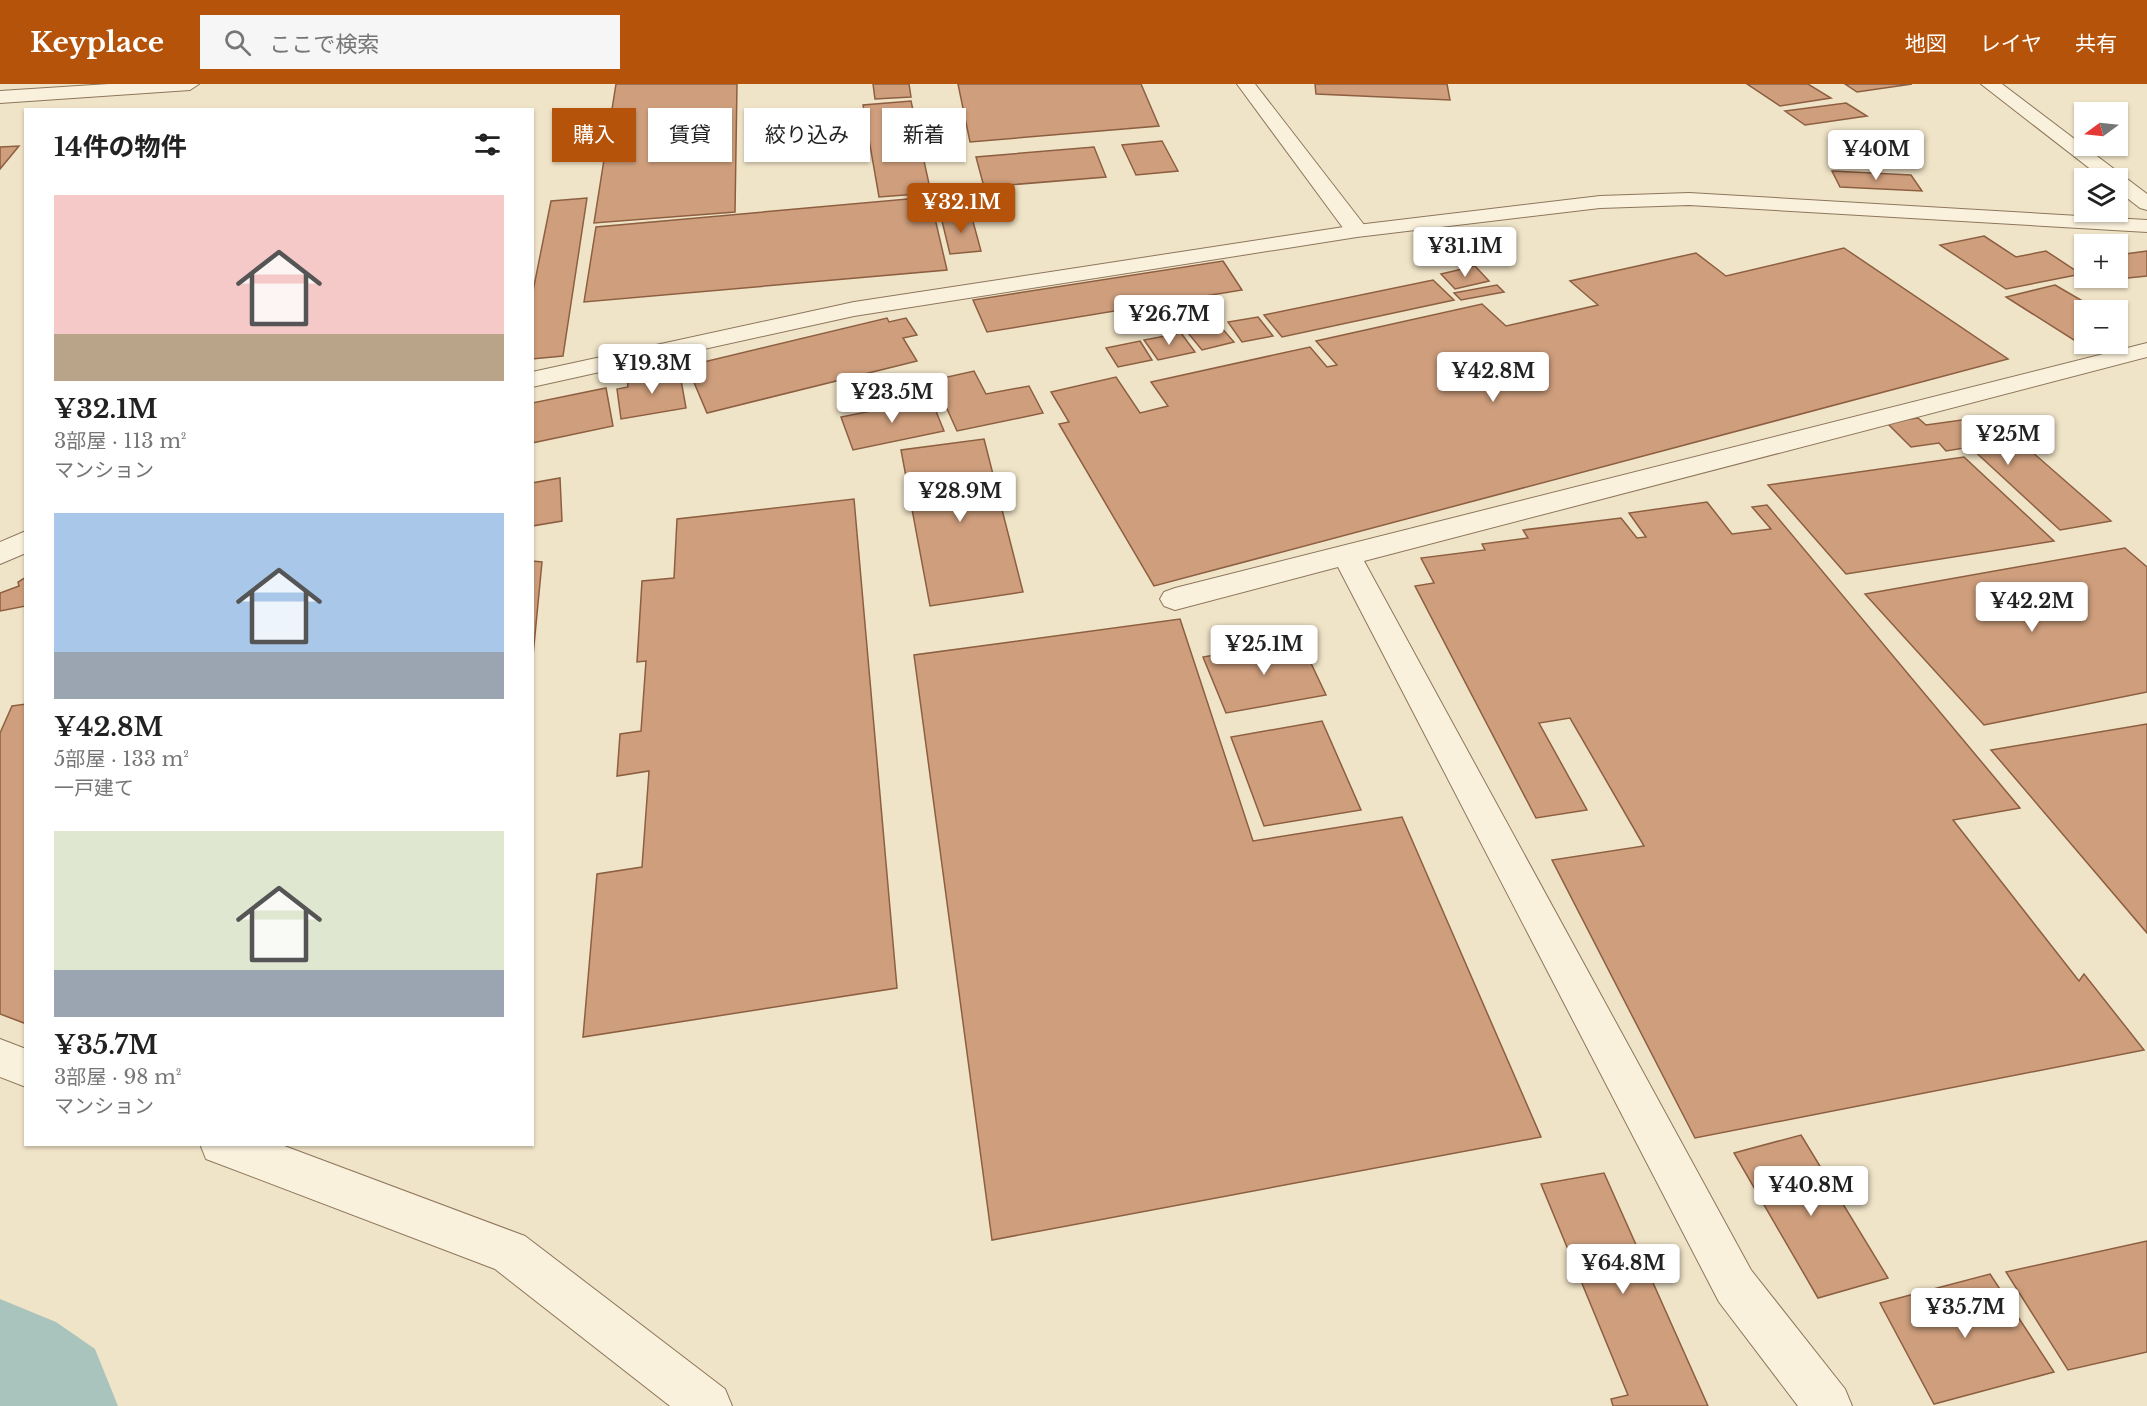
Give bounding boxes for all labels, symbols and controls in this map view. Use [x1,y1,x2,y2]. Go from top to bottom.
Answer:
search box [200,15,620,69]
text: Keyplace [30,25,164,60]
icon: search [221,26,254,59]
text: ここで検索 [269,31,379,58]
text: 地図 [1905,31,1947,57]
text: レイヤ [1980,31,2042,57]
text: 共有 [2075,31,2117,57]
north arrow [2074,102,2128,156]
map controls [2074,102,2128,354]
chip: 購入 [552,108,636,162]
chip: 賃貸 [648,108,732,162]
chip: 絞り込み [744,108,870,162]
chip: 新着 [882,108,966,162]
icon: filters [471,128,504,161]
pin: ¥40M [1840,130,1912,181]
text: 14件の物件 [54,131,187,163]
text: ¥40M [1842,137,1910,161]
button: layers [2074,168,2128,222]
pin: ¥32.1M [912,183,1010,234]
text: ¥32.1M [921,190,1001,214]
pin: ¥31.1M [1416,227,1514,278]
icon: home [225,234,333,342]
text: ¥31.1M [1427,234,1503,258]
button: + [2074,234,2128,288]
pin: ¥26.7M [1120,295,1218,346]
button: − [2074,300,2128,354]
text: ¥26.7M [1128,302,1210,326]
pin: ¥19.3M [603,344,701,395]
text: ¥19.3M [612,351,692,375]
pin: ¥42.8M [1444,352,1542,403]
text: ¥42.8M [1451,359,1535,383]
pin: ¥23.5M [843,373,941,424]
text: ¥23.5M [851,380,933,404]
text: ¥32.1M [54,393,157,425]
pin: ¥25M [1972,415,2044,466]
text: ¥25M [1976,422,2040,446]
text: 3部屋 · 113 m² [54,429,187,453]
text: マンション [54,458,154,482]
pin: ¥28.9M [911,472,1009,523]
text: ¥28.9M [918,479,1002,503]
icon: home [225,552,333,660]
pin: ¥42.2M [1983,582,2081,633]
text: ¥42.2M [1990,589,2074,613]
pin: ¥25.1M [1215,625,1313,676]
text: ¥25.1M [1225,632,1303,656]
text: ¥42.8M [54,711,163,743]
text: 5部屋 · 133 m² [54,747,189,771]
text: 一戸建て [54,776,134,800]
icon: home [225,870,333,978]
text: ¥35.7M [54,1029,158,1061]
text: 3部屋 · 98 m² [54,1065,181,1089]
text: マンション [54,1094,154,1118]
pin: ¥40.8M [1762,1166,1860,1217]
text: ¥40.8M [1768,1173,1854,1197]
pin: ¥64.8M [1574,1244,1672,1295]
text: ¥64.8M [1581,1251,1665,1275]
pin: ¥35.7M [1916,1288,2014,1339]
text: ¥35.7M [1925,1295,2005,1319]

